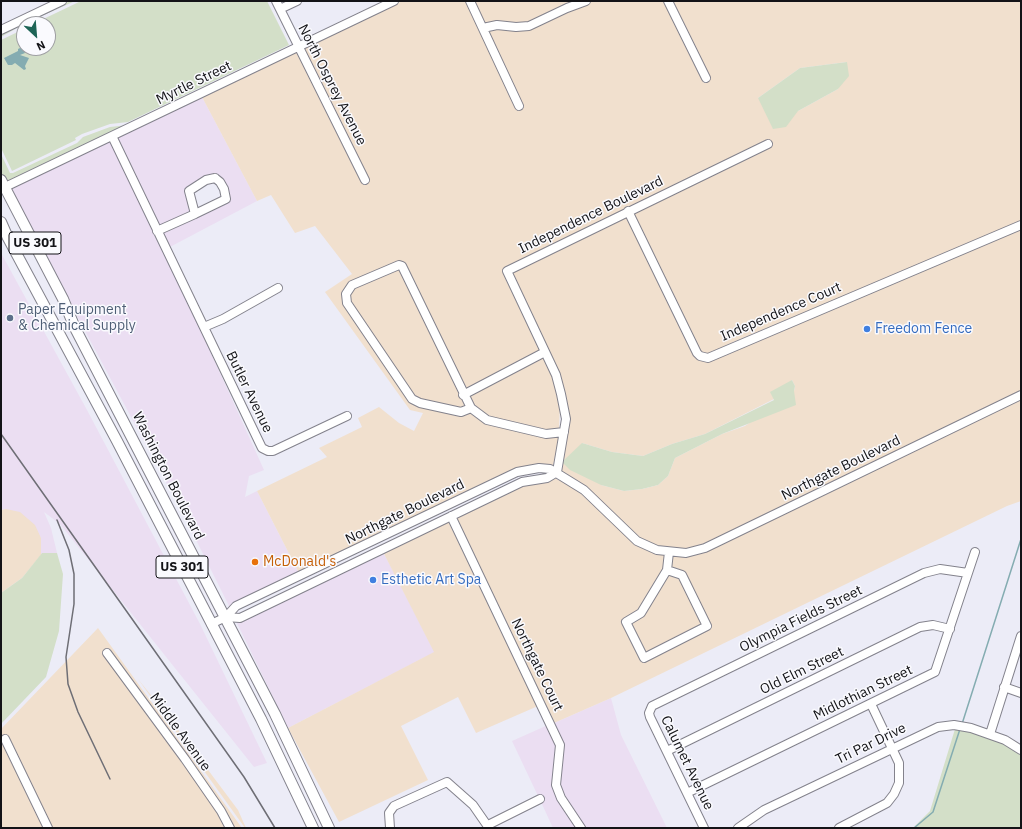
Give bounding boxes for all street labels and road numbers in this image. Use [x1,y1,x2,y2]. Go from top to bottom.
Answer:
street label: North Osprey Avenue [294,22,370,148]
street label: Myrtle Street [154,58,234,108]
street label: Independence Boulevard [516,173,666,257]
road number: US 301 [9,232,61,254]
street label: Independence Court [718,279,844,345]
street label: Butler Avenue [222,348,276,436]
street label: Washington Boulevard [128,409,208,543]
street label: Northgate Boulevard [779,432,903,504]
street label: Northgate Boulevard [343,476,467,548]
road number: US 301 [156,556,208,578]
street label: Olympia Fields Street [737,582,865,656]
street label: Northgate Court [507,616,567,714]
street label: Old Elm Street [757,643,847,699]
street label: Midlothian Street [811,662,915,724]
street label: Middle Avenue [146,690,214,774]
street label: Calumet Avenue [657,713,717,813]
street label: Tri Par Drive [833,720,909,768]

